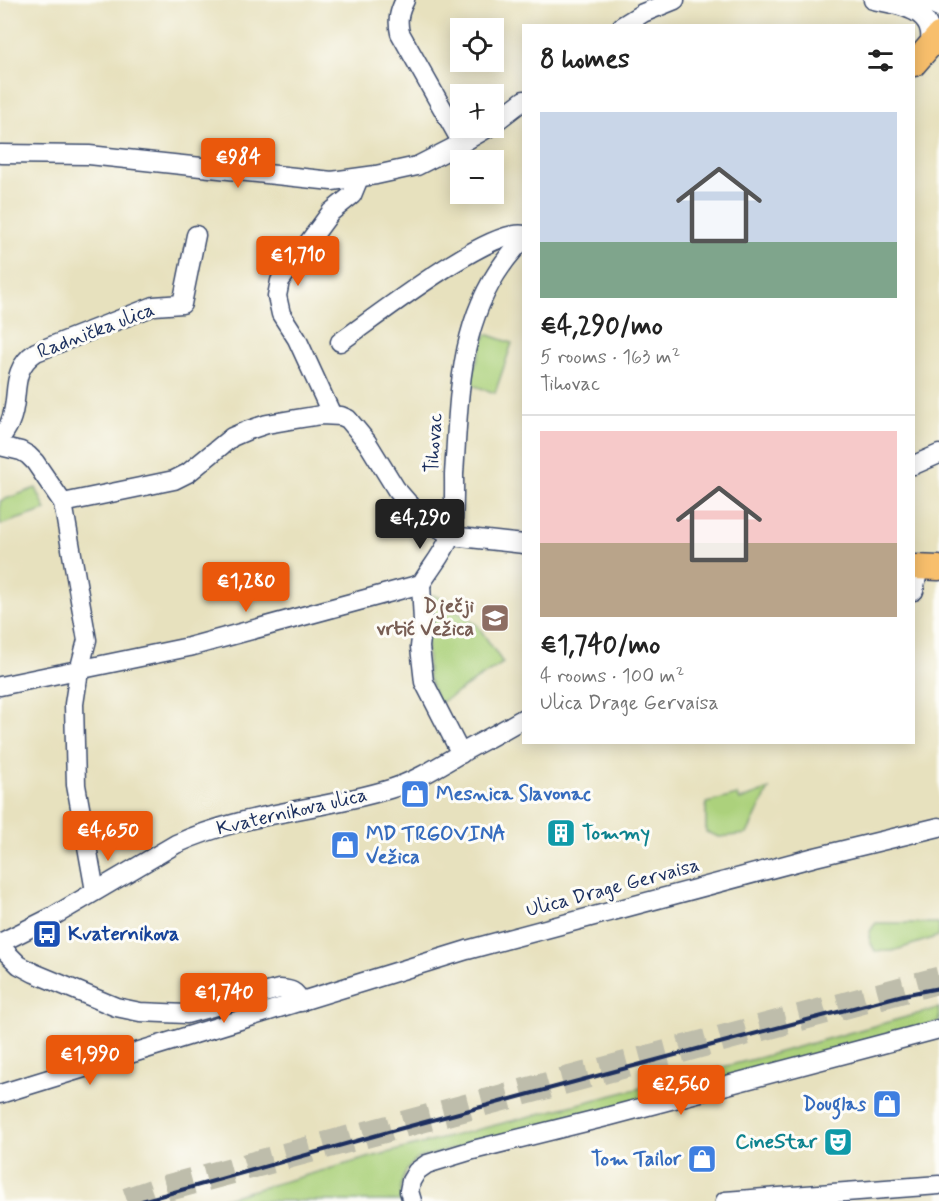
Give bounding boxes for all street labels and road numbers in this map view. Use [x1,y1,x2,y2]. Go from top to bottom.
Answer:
street label: Radnička ulica [33,296,159,366]
street label: Tihovac [418,412,450,474]
street label: Kvaternikova ulica [214,782,370,842]
street label: Ulica Drage Gervaisa [523,852,703,924]

